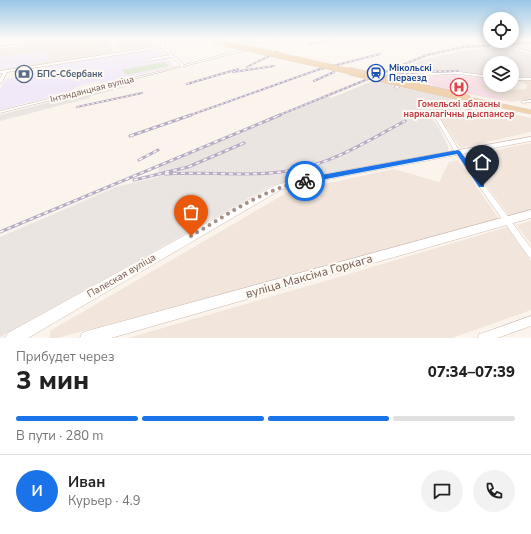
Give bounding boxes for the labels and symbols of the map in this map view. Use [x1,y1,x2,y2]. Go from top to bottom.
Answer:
place label: Мікольскі Пераезд [389,62,432,84]
station icon: Мікольскі Пераезд [366,63,386,83]
bank icon: БПС-Сбербанк [14,64,34,84]
place label: БПС-Сбербанк [37,68,104,80]
street label: Інтэнданцкая вуліца [49,73,135,105]
hospital icon: Гомельскі абласны наркалагічны дыспансер [449,77,469,97]
place label: Гомельскі абласны наркалагічны дыспансер [404,98,515,120]
pin [465,145,499,186]
courier [285,161,325,201]
pin [174,195,208,236]
street label: Палеская вуліца [84,250,159,301]
street label: вуліца Максіма Горкага [244,250,374,302]

